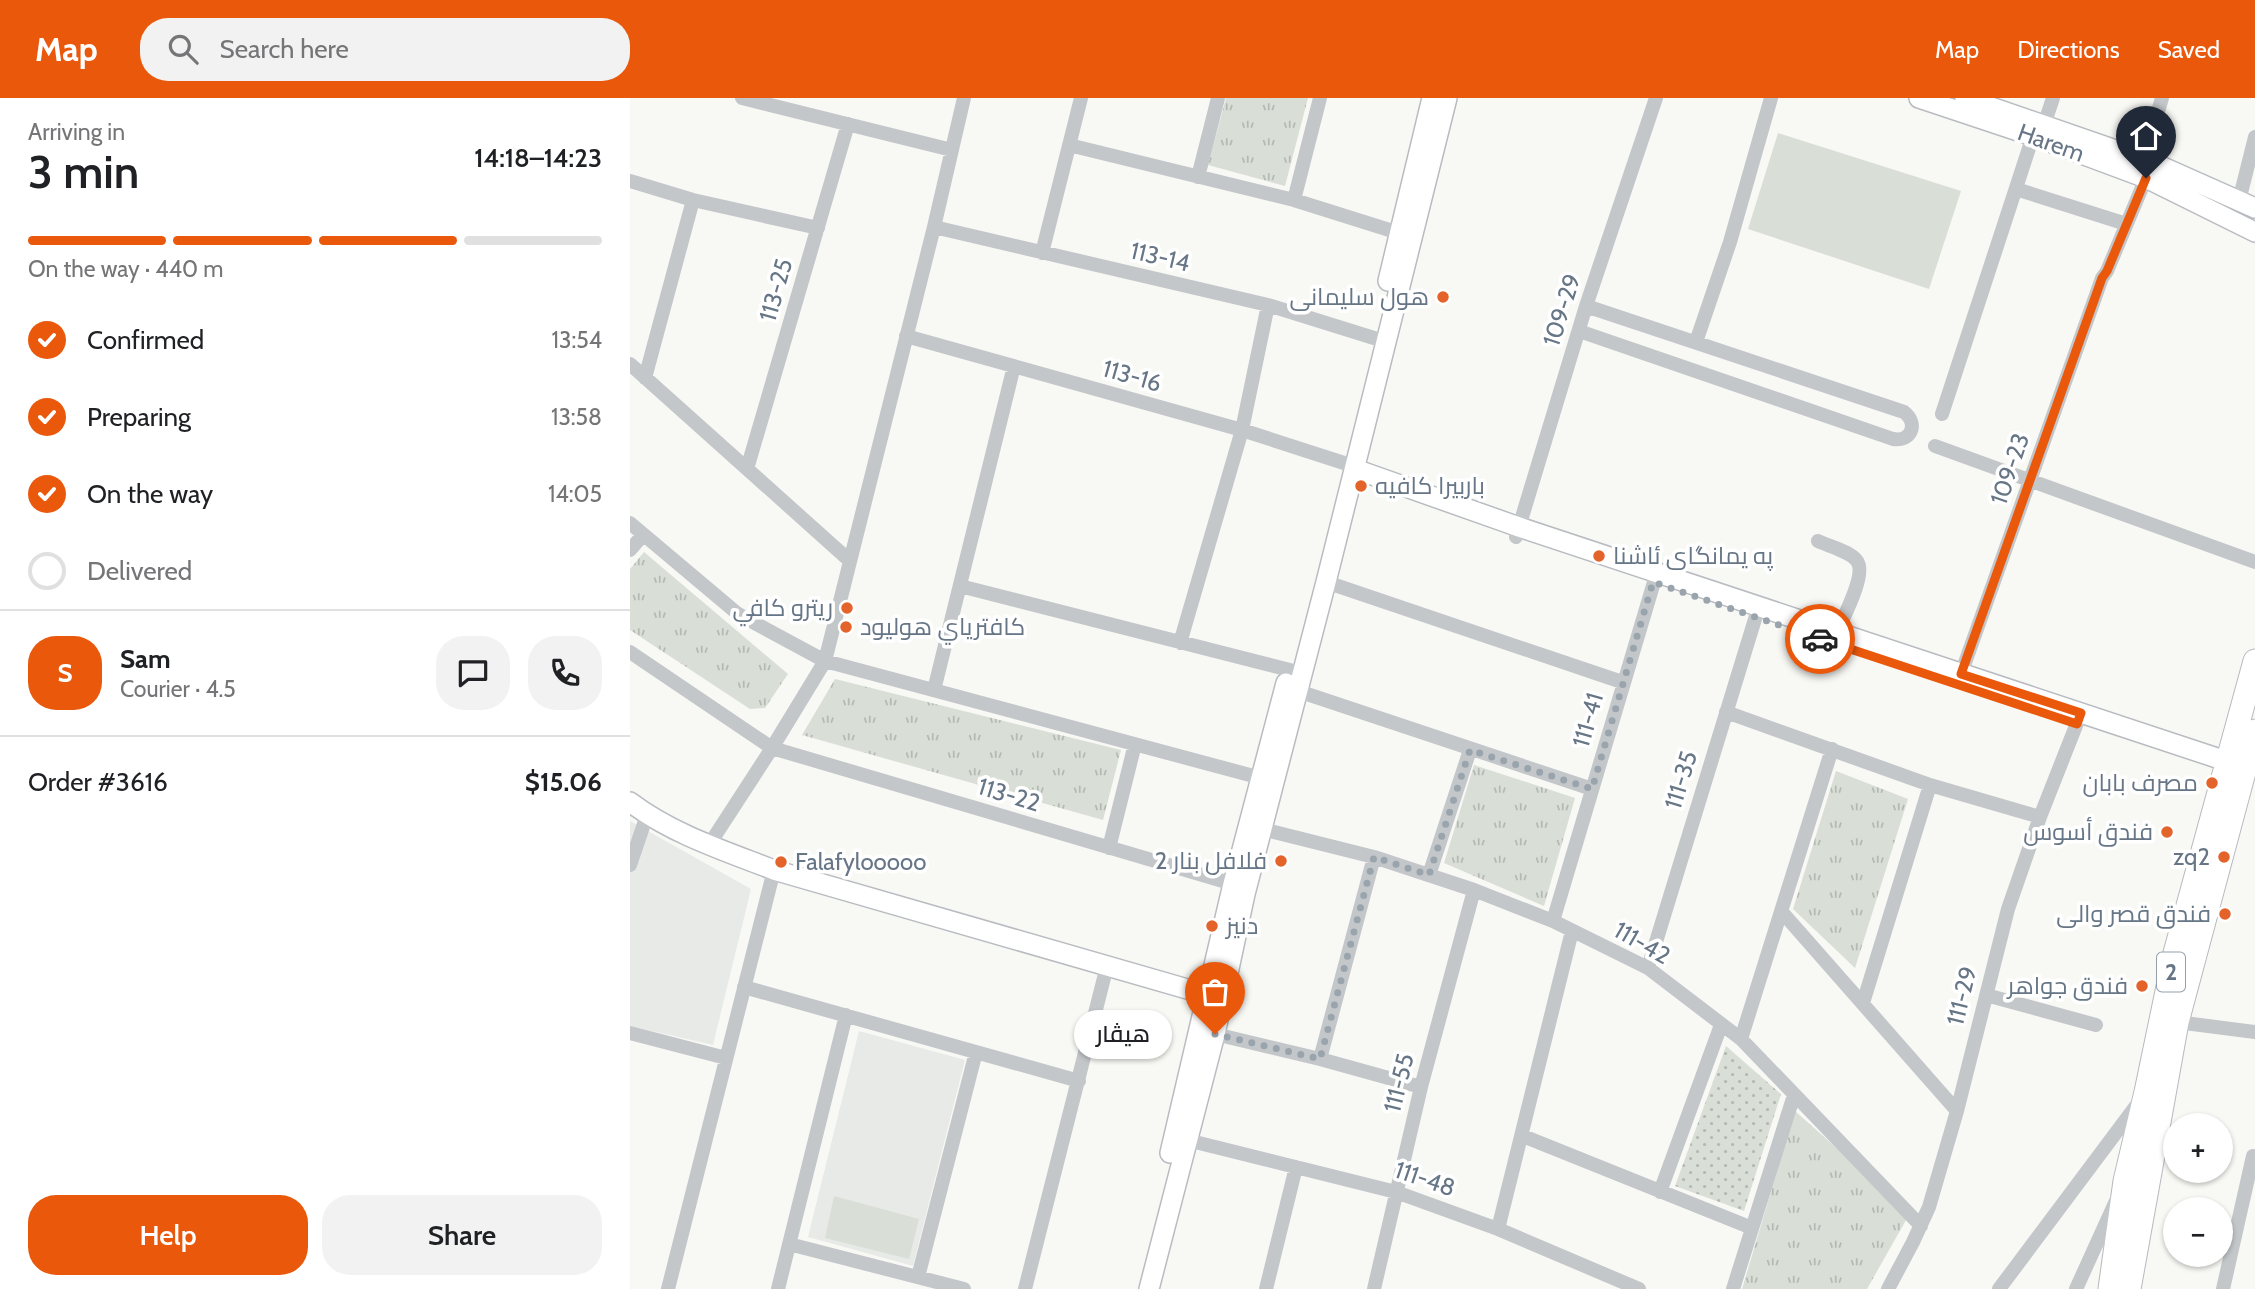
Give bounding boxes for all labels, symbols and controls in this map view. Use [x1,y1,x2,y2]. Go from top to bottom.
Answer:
search box [140,18,630,81]
text: Map [35,29,98,69]
icon: search [164,30,202,68]
text: Search here [220,33,349,65]
text: Map [1935,35,1979,64]
text: Directions [2017,35,2120,64]
text: Saved [2158,35,2220,64]
pin [2116,106,2176,178]
street label: Harem [2014,117,2088,168]
icon: home [2127,117,2165,155]
text: Arriving in [28,118,125,146]
text: 14:18–14:23 [474,142,602,174]
text: 3 min [28,144,139,200]
street label: 113-14 [1128,236,1193,277]
text: On the way · 440 m [28,255,223,283]
street label: 113-25 [753,255,798,325]
street label: 109-29 [1536,270,1587,350]
place label: هول سليمانى [1289,282,1429,311]
marker: هول سليمانى [1435,289,1451,305]
icon: check [28,321,66,359]
text: Confirmed [87,324,204,356]
text: 13:54 [552,326,602,354]
street label: 113-16 [1099,353,1165,398]
icon: check [28,398,66,436]
text: Preparing [87,401,191,433]
text: 13:58 [551,403,602,431]
street label: 109-23 [1984,429,2035,508]
place label: باربيرا كافيه [1375,471,1485,500]
icon: check [28,475,66,513]
text: On the way [87,478,213,510]
marker: باربيرا كافيه [1353,478,1369,494]
text: 14:05 [548,480,602,508]
place label: په یمانگای ئاشنا [1613,541,1774,572]
marker: په یمانگای ئاشنا [1591,548,1607,564]
text: Delivered [87,555,192,587]
place label: ريترو كافي [733,593,833,627]
marker: ريترو كافي [839,600,855,616]
courier [1785,604,1855,674]
place label: كافترياي هوليود [860,612,1025,645]
marker: كافترياي هوليود [838,619,854,635]
icon: car [1801,620,1839,658]
button: chat [436,636,510,710]
button: phone [528,636,602,710]
text: Sam [120,643,171,675]
text: S [57,657,73,689]
text: Courier · 4.5 [120,675,236,703]
street label: 111-41 [1566,689,1609,750]
street label: 111-35 [1658,747,1703,812]
text: Order #3616 [28,766,168,798]
text: $15.06 [525,766,602,798]
place label: مصرف بابان [2083,768,2198,797]
street label: 113-22 [975,771,1044,818]
marker: مصرف بابان [2204,775,2220,791]
place label: فندق أسوس [2023,816,2153,847]
marker: فندق أسوس [2159,824,2175,840]
place label: zq2 [2173,842,2210,871]
place label: فلافل بنار 2 [1155,846,1267,875]
place label: Falafylooooo [795,847,926,876]
marker: zq2 [2216,849,2232,865]
marker: فلافل بنار 2 [1273,853,1289,869]
marker: Falafylooooo [773,854,789,870]
place label: فندق قصر والی [2056,899,2211,929]
marker: فندق قصر والی [2217,906,2233,922]
place label: دنيز [1224,911,1258,940]
street label: 111-42 [1609,915,1676,970]
marker: دنيز [1204,918,1220,934]
road number: 2 [2157,952,2185,992]
pin [1185,962,1245,1034]
street label: 111-29 [1940,964,1983,1028]
place label: فندق جواھر [2005,971,2128,1001]
icon: bag [1196,973,1234,1011]
marker: فندق جواھر [2134,978,2150,994]
callout: هيڤار [1075,1010,1173,1058]
text: هيڤار [1096,1020,1150,1048]
street label: 111-55 [1377,1050,1420,1115]
map controls [2163,1113,2233,1267]
button: + [2163,1113,2233,1183]
street label: 111-48 [1391,1155,1459,1202]
button: Help [28,1195,308,1275]
button: Share [322,1195,602,1275]
button: − [2163,1197,2233,1267]

